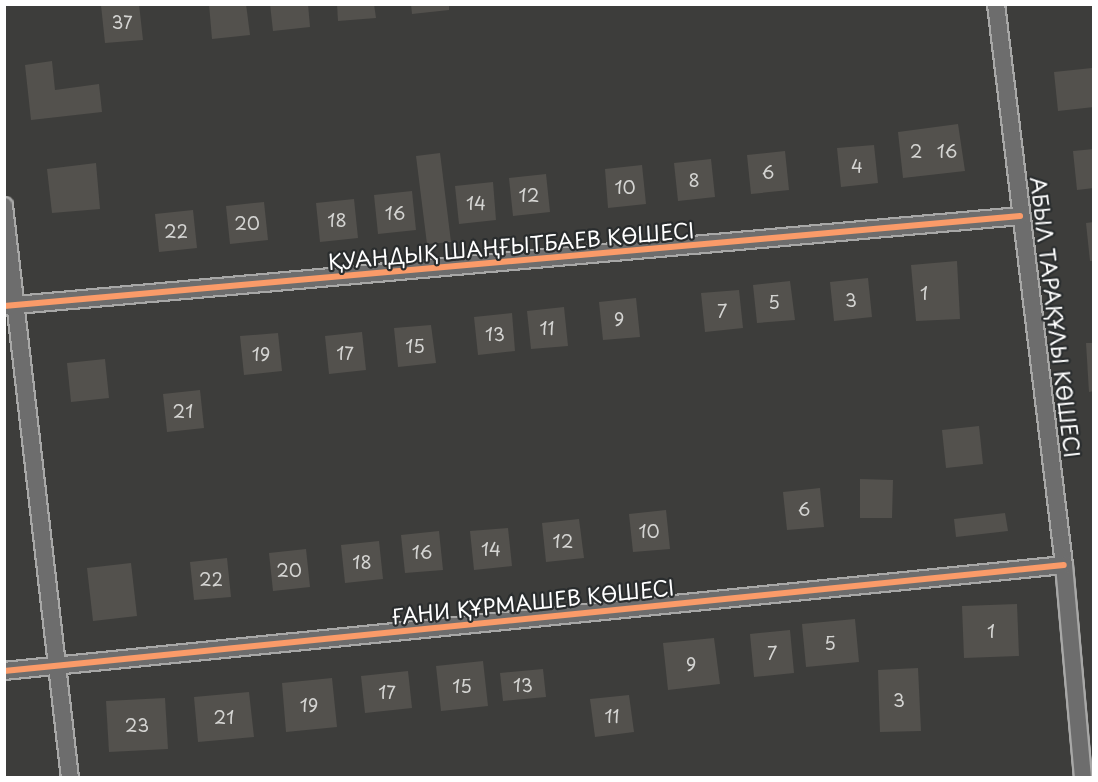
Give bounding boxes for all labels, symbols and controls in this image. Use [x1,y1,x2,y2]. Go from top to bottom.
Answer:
house number: 37 [111,11,133,33]
house number: 2 [910,140,922,162]
house number: 16 [937,140,957,162]
house number: 4 [851,155,863,177]
house number: 6 [762,161,774,183]
house number: 8 [688,169,700,191]
street label: АБЫЛ ТАРАҚҰЛЫ КӨШЕСІ [1026,175,1086,459]
house number: 10 [614,176,636,198]
house number: 12 [519,184,539,206]
house number: 14 [466,192,486,214]
house number: 16 [385,202,405,224]
house number: 18 [327,209,347,231]
house number: 20 [234,212,260,234]
street label: ҚУАНДЫҚ ШАҢҒЫТБАЕВ КӨШЕСІ [327,216,695,274]
house number: 22 [164,220,188,242]
house number: 1 [920,282,928,304]
house number: 3 [845,289,857,311]
house number: 5 [768,291,780,313]
house number: 7 [717,300,727,322]
house number: 9 [614,308,624,330]
house number: 11 [539,317,555,339]
house number: 13 [485,323,505,345]
house number: 15 [405,335,425,357]
house number: 17 [336,342,354,364]
house number: 19 [252,343,270,365]
house number: 21 [173,400,193,422]
house number: 6 [798,498,810,520]
house number: 10 [638,520,660,542]
house number: 12 [553,530,573,552]
house number: 14 [481,538,501,560]
house number: 16 [412,541,432,563]
house number: 18 [352,551,372,573]
house number: 20 [276,559,302,581]
house number: 22 [199,568,223,590]
street label: ҒАНИ ҚҰРМАШЕВ КӨШЕСІ [389,573,677,629]
house number: 1 [987,620,995,642]
house number: 5 [824,632,836,654]
house number: 7 [767,642,777,664]
house number: 9 [686,653,696,675]
house number: 13 [513,674,533,696]
house number: 15 [452,675,472,697]
house number: 17 [378,681,396,703]
house number: 3 [893,689,905,711]
house number: 19 [300,694,318,716]
house number: 11 [604,705,620,727]
house number: 21 [214,706,234,728]
house number: 23 [125,714,149,736]

